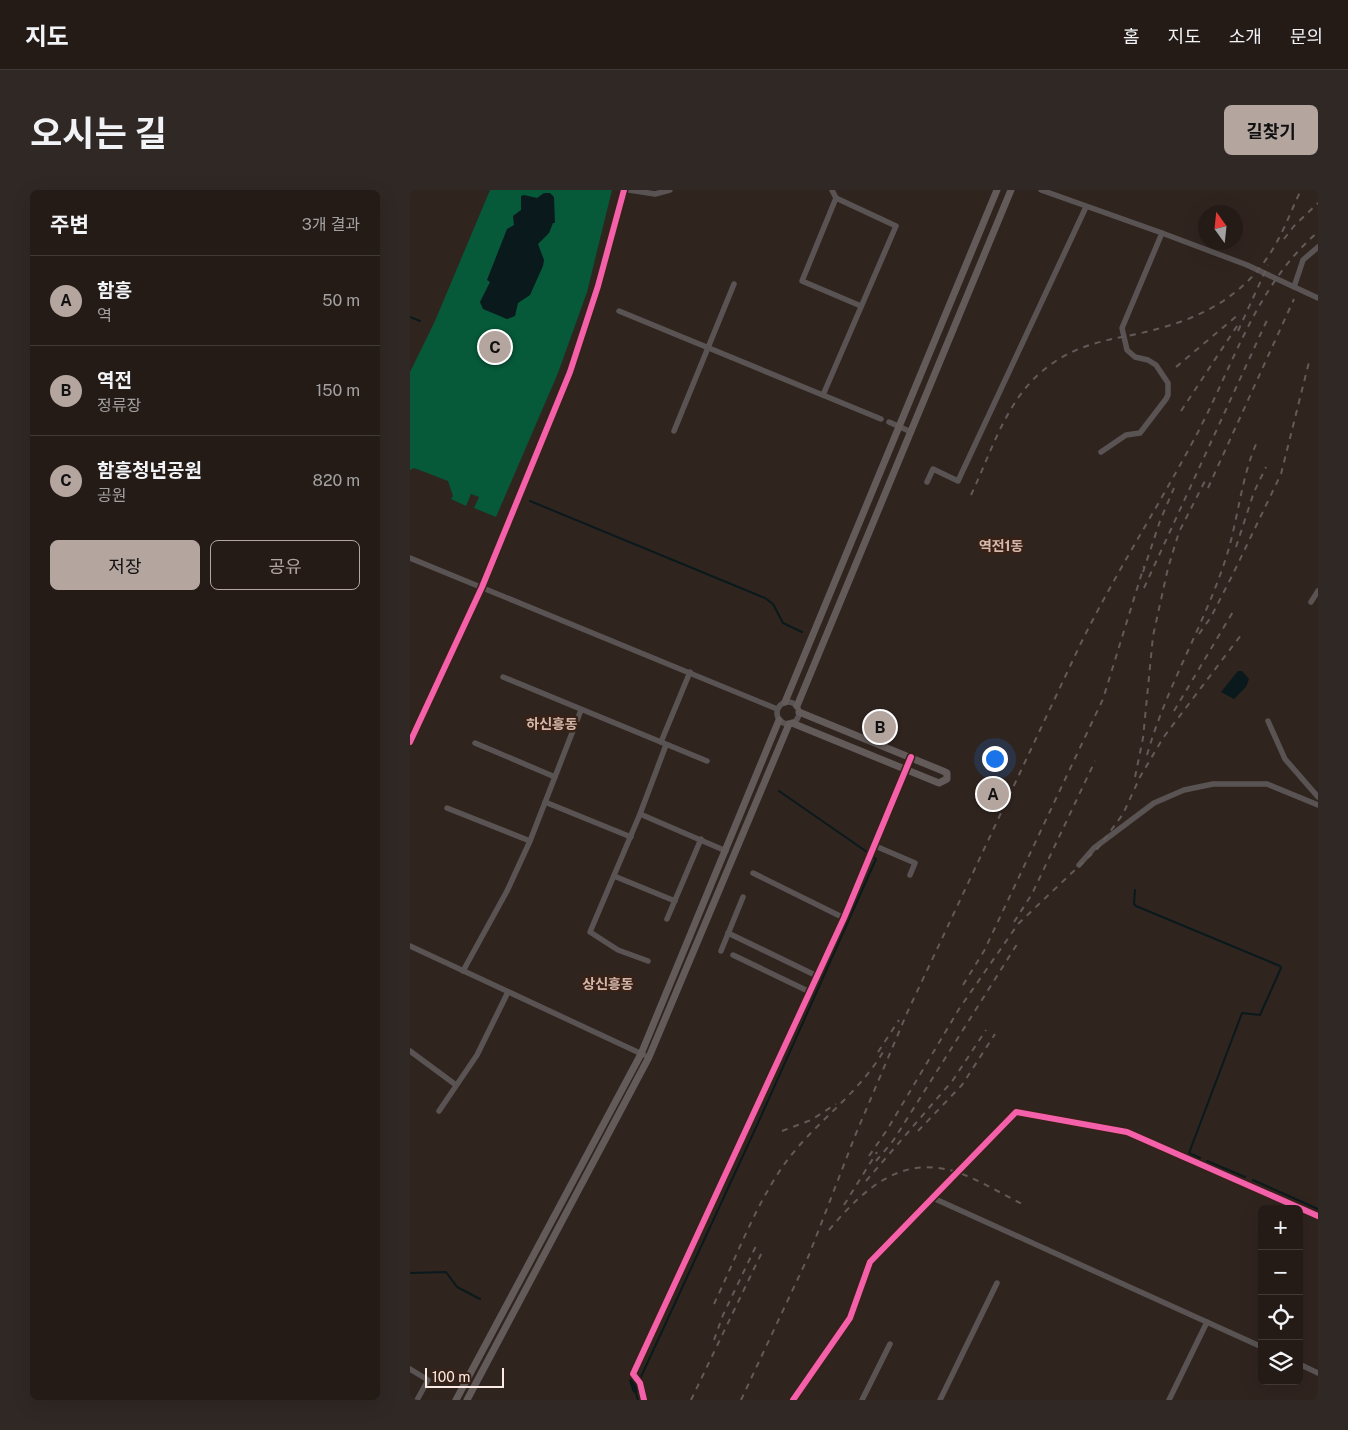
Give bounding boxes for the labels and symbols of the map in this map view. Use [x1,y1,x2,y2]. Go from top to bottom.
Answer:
north arrow [1198,205,1243,250]
pin: C [479,328,511,366]
district label: 역전1동 [979,538,1023,554]
pin: B [864,708,896,746]
district label: 하신흥동 [526,716,578,732]
your location [982,746,1008,772]
pin: A [977,775,1009,813]
district label: 상신흥동 [582,976,634,992]
scale bar [425,1365,504,1388]

